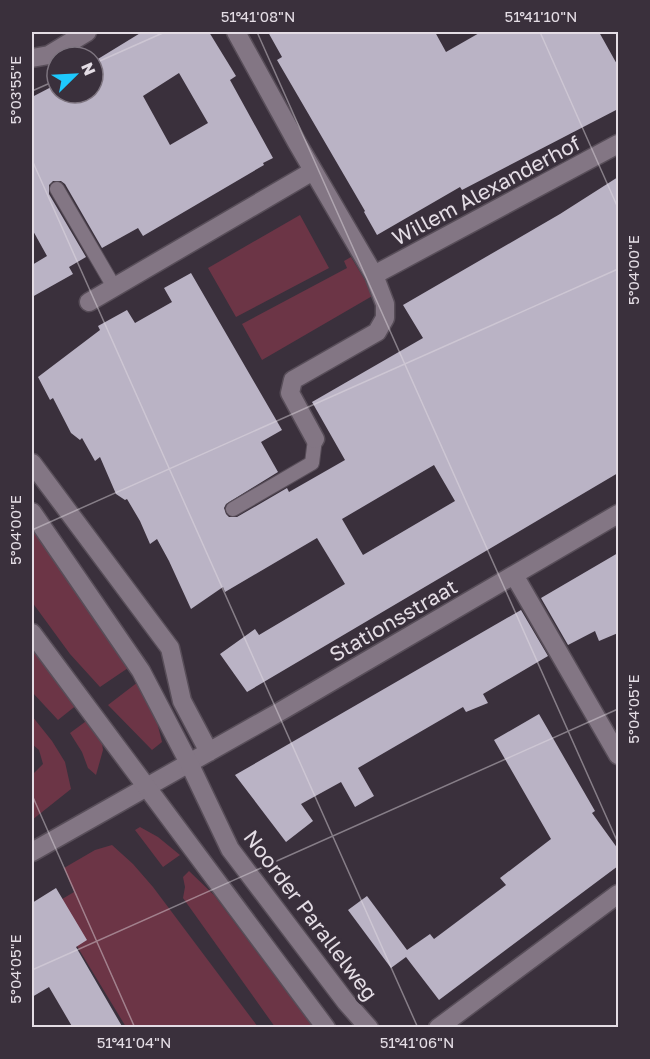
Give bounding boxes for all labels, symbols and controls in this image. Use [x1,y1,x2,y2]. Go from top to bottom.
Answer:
text: 51°41'08"N [221,7,295,25]
text: 51°41'10"N [505,7,577,25]
north arrow [45,45,105,105]
text: 5°03'55"E [6,56,24,124]
text: N [77,59,100,79]
street label: Willem Alexanderhof [387,129,585,251]
text: 5°04'00"E [624,235,642,305]
text: 5°04'00"E [6,495,24,565]
street label: Stationsstraat [324,573,462,667]
text: 5°04'05"E [624,674,642,744]
street label: Noorder Parallelweg [238,825,384,1005]
text: 5°04'05"E [6,934,24,1004]
text: 51°41'04"N [97,1033,171,1051]
text: 51°41'06"N [380,1033,454,1051]

